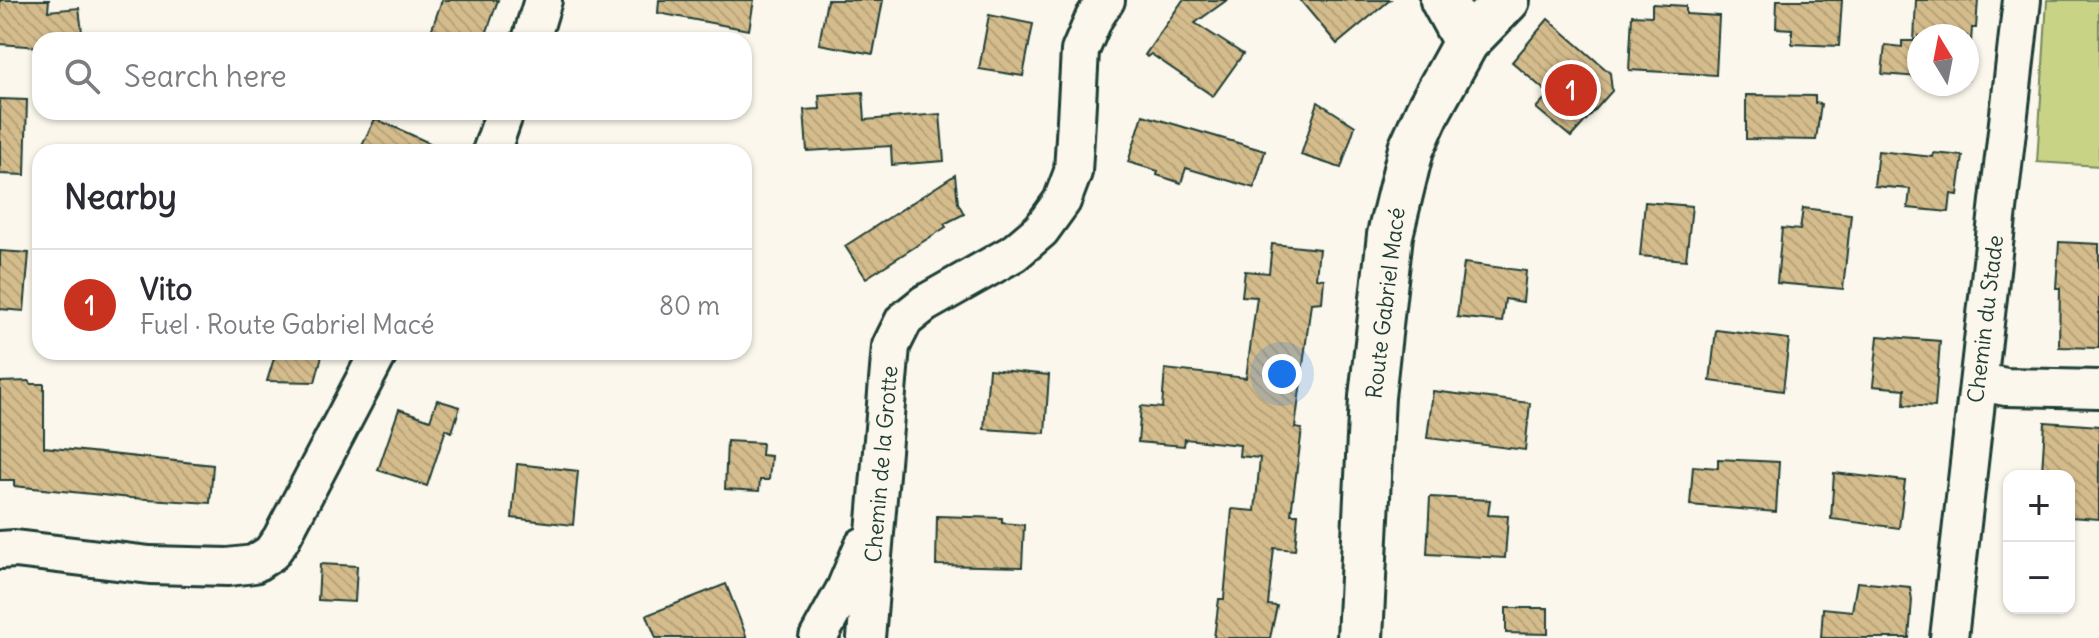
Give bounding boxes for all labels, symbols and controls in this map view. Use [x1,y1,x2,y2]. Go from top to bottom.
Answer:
north arrow [1907,24,1979,96]
search box [32,32,752,120]
icon: search [60,54,104,98]
text: Search here [124,57,287,95]
pin: 1 [1545,60,1597,120]
text: Nearby [64,175,177,218]
street label: Route Gabriel Macé [1359,206,1411,400]
street label: Chemin du Stade [1961,234,2009,404]
text: Vito [140,270,192,308]
text: 1 [85,289,95,322]
text: 80 m [659,289,720,322]
text: Fuel · Route Gabriel Macé [140,308,434,341]
your location [1262,354,1302,394]
street label: Chemin de la Grotte [858,365,904,563]
map controls [2003,470,2075,614]
button: + [2003,470,2075,542]
button: − [2003,542,2075,614]

